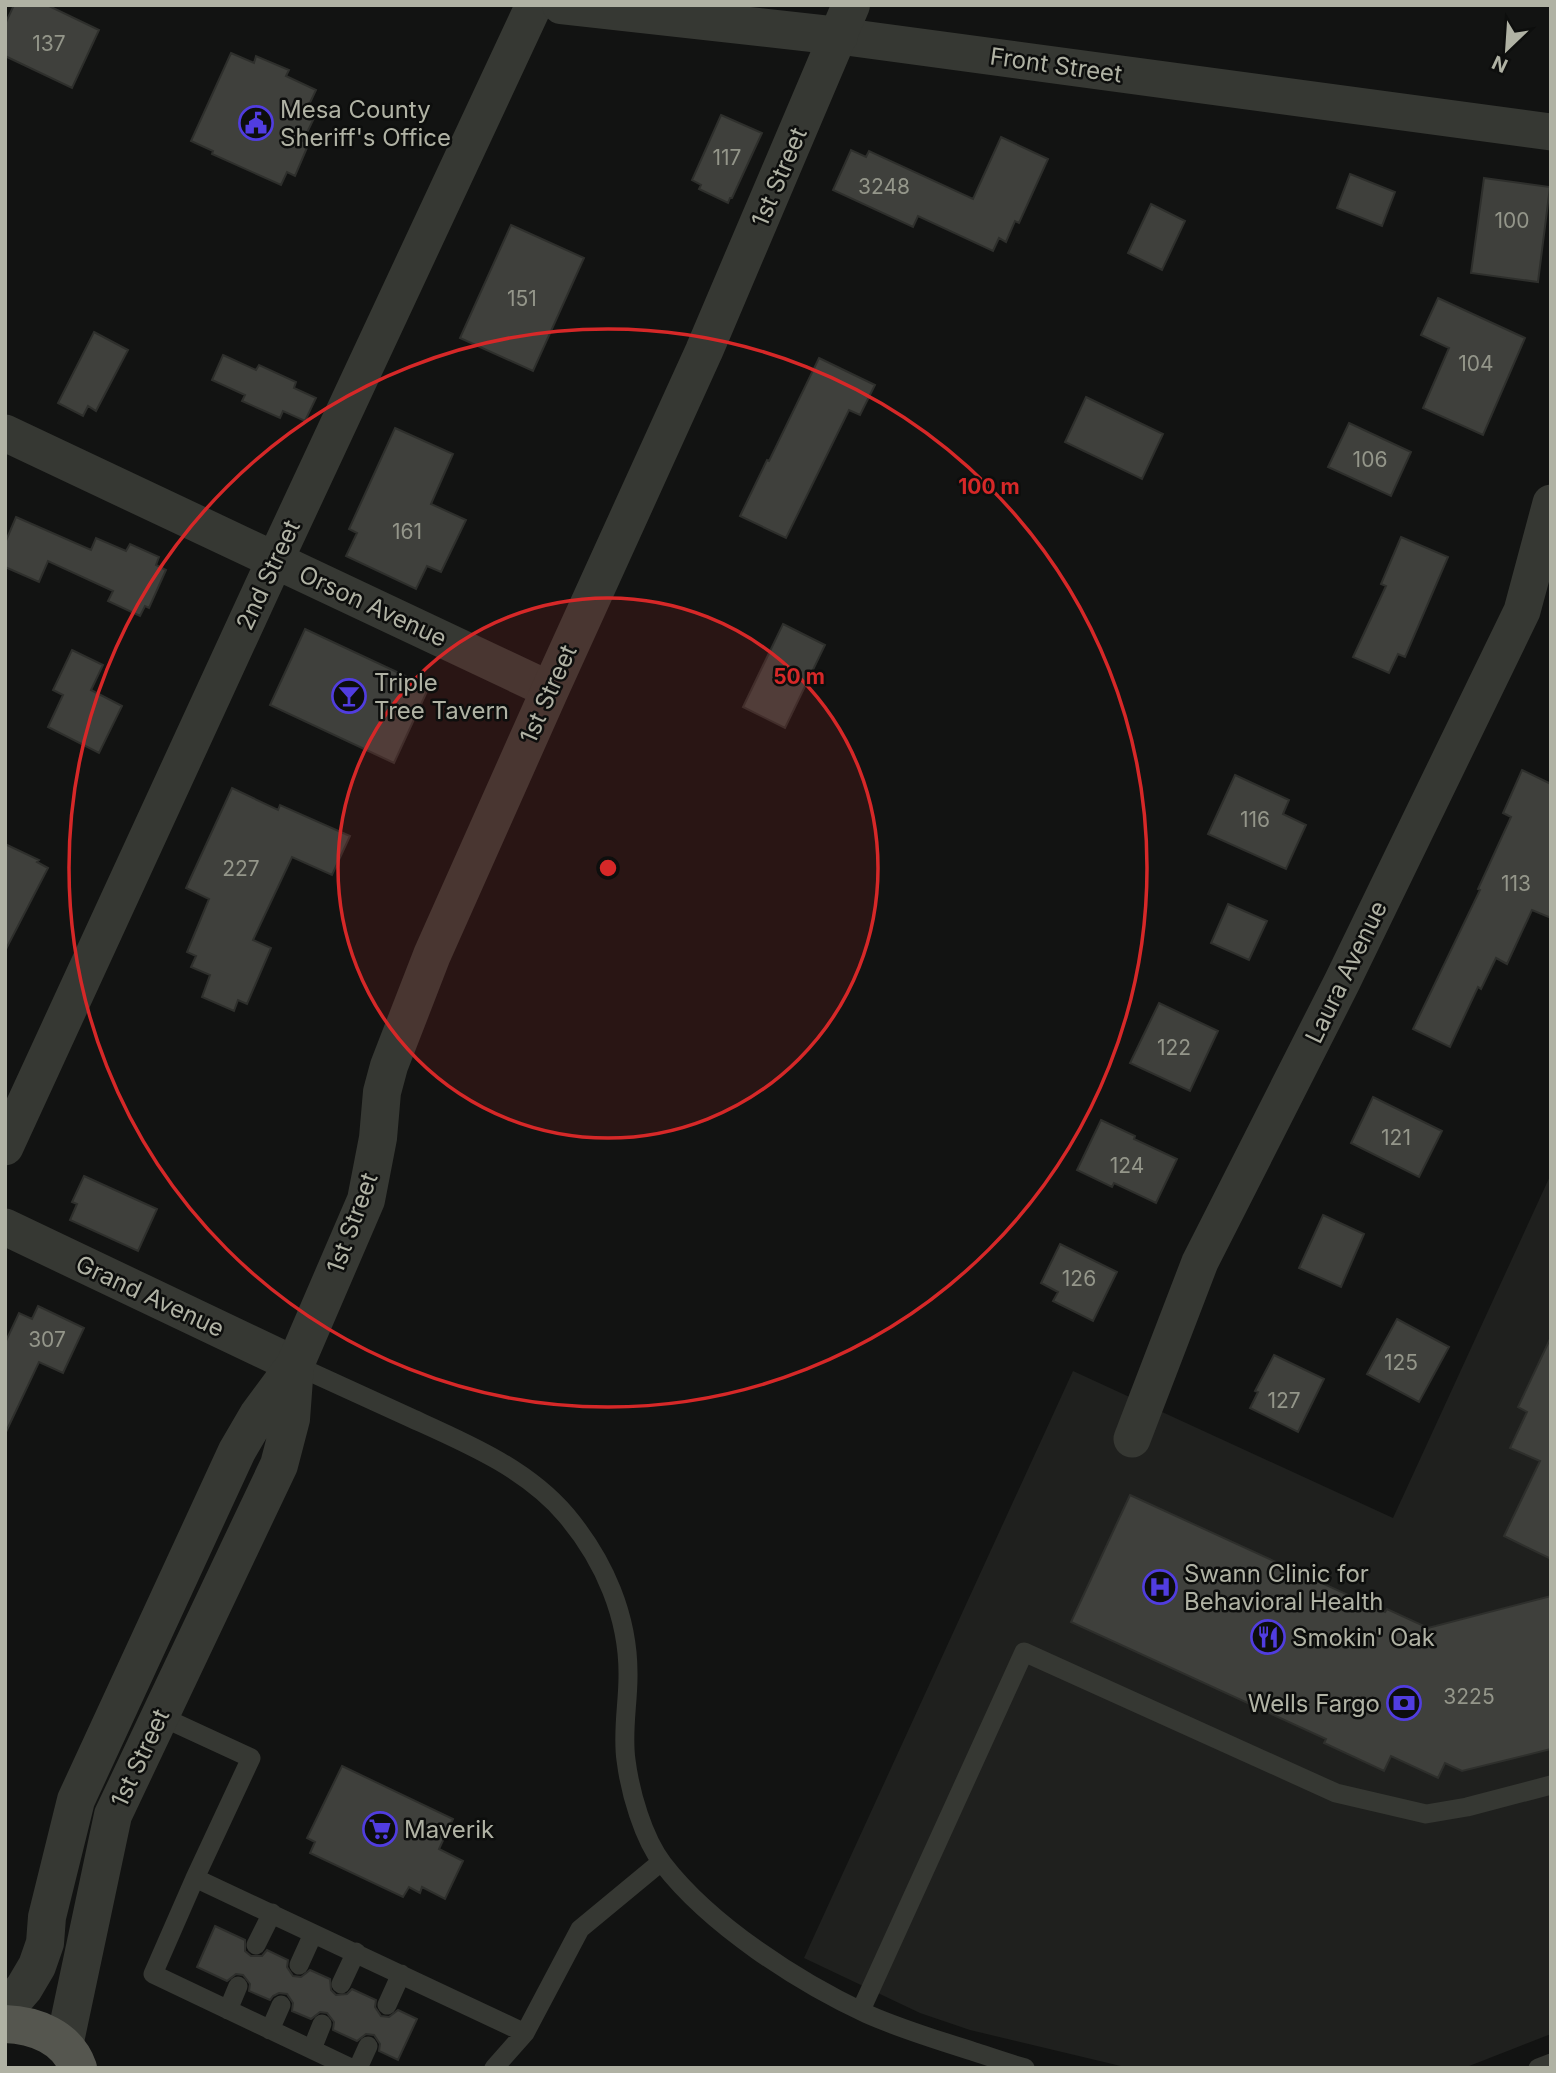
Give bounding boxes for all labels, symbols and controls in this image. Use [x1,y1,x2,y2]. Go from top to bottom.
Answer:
north arrow [1472,14,1542,84]
house number: 137 [32,31,66,56]
street label: Front Street [988,41,1124,89]
text: N [1489,50,1511,77]
place label: Mesa County Sheriff's Office [280,95,451,152]
public building icon: Mesa County Sheriff's Office [237,104,275,142]
street label: 1st Street [745,123,813,231]
house number: 117 [713,145,741,170]
house number: 3248 [858,174,910,199]
house number: 100 [1494,208,1530,233]
house number: 151 [507,286,537,311]
house number: 104 [1458,351,1494,376]
house number: 106 [1353,447,1387,472]
text: 100 m [958,474,1020,499]
street label: 2nd Street [230,515,306,635]
house number: 161 [392,519,422,544]
street label: Orson Avenue [295,559,451,653]
street label: 1st Street [513,640,583,748]
text: 50 m [773,664,825,689]
place label: Triple Tree Tavern [374,668,509,725]
bar icon: Triple Tree Tavern [330,677,368,715]
house number: 116 [1240,807,1270,832]
house number: 227 [222,856,260,881]
centre of rings [596,856,620,880]
house number: 113 [1501,871,1531,896]
street label: Laura Avenue [1299,896,1393,1048]
house number: 122 [1157,1035,1191,1060]
house number: 121 [1381,1125,1411,1150]
house number: 124 [1110,1153,1144,1178]
street label: 1st Street [320,1169,384,1277]
street label: Grand Avenue [71,1249,229,1343]
house number: 126 [1062,1266,1096,1291]
house number: 307 [28,1327,66,1352]
house number: 125 [1384,1350,1418,1375]
house number: 127 [1267,1388,1301,1413]
place label: Swann Clinic for Behavioral Health [1184,1559,1384,1616]
hospital icon: Swann Clinic for Behavioral Health [1141,1568,1179,1606]
restaurant icon: Smokin' Oak [1249,1618,1287,1656]
place label: Smokin' Oak [1292,1623,1435,1652]
bank icon: Wells Fargo [1385,1684,1423,1722]
house number: 3225 [1443,1684,1495,1709]
place label: Wells Fargo [1248,1689,1380,1718]
street label: 1st Street [105,1704,175,1812]
supermarket icon: Maverik [361,1810,399,1848]
place label: Maverik [404,1815,494,1844]

